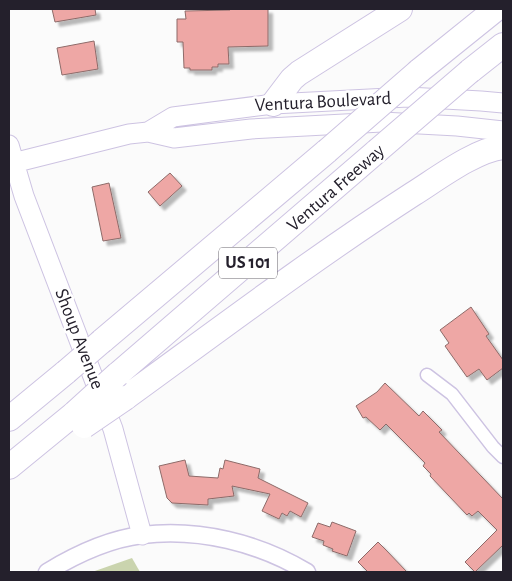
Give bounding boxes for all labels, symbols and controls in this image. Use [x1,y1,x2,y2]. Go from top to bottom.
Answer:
street label: Ventura Boulevard [254,89,392,115]
street label: Ventura Freeway [284,141,388,235]
road number: US 101 [219,248,277,278]
street label: Shoup Avenue [51,286,107,392]

